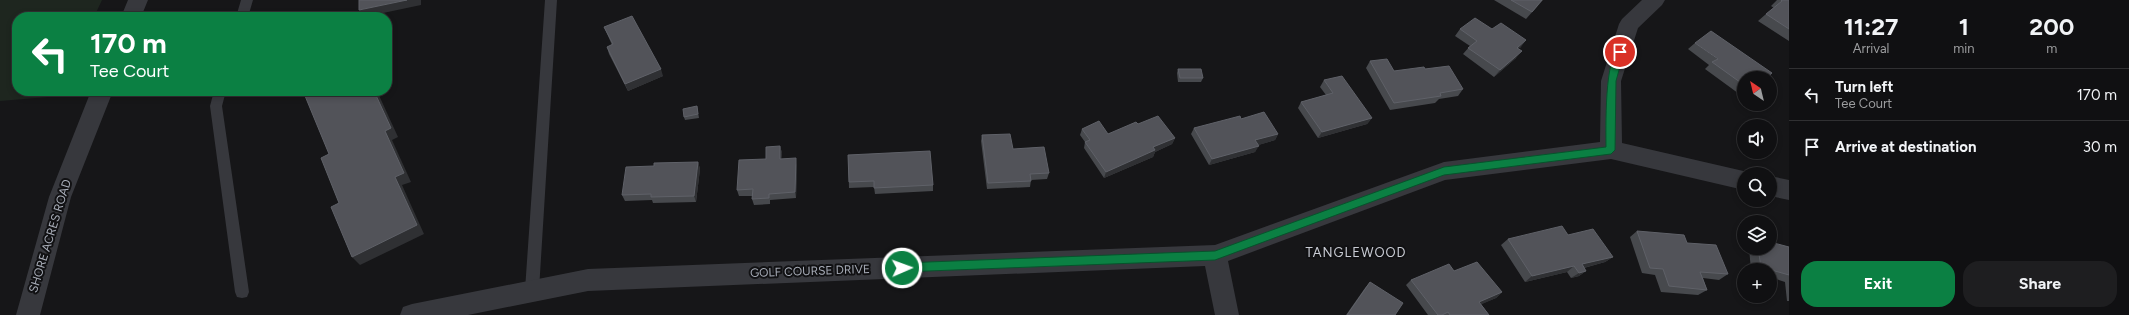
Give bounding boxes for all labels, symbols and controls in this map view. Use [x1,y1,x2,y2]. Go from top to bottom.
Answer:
text: 11:27 [1844,12,1898,41]
text: 1 [1959,12,1969,41]
text: 200 [2029,12,2074,41]
text: 170 m [90,26,167,60]
icon: left [24,28,76,80]
pin [1603,35,1637,69]
icon: arrive [1609,41,1631,63]
text: Arrival [1853,41,1889,56]
text: min [1953,41,1975,56]
text: m [2046,41,2057,56]
text: Tee Court [90,60,169,82]
north arrow [1737,71,1777,111]
map controls [1737,71,1777,303]
text: Turn left [1835,78,1893,96]
icon: left [1801,84,1823,106]
text: 170 m [2077,86,2117,104]
text: Tee Court [1835,96,1892,111]
button: sound [1737,119,1777,159]
icon: arrive [1801,136,1823,158]
text: Arrive at destination [1835,138,1976,156]
text: 30 m [2083,138,2117,156]
button: search [1737,167,1777,207]
street label: SHORE ACRES ROAD [26,178,74,294]
button: layers [1737,215,1777,255]
district label: TANGLEWOOD [1305,245,1407,260]
position arrow [881,247,923,289]
button: Exit [1801,261,1955,307]
button: Share [1963,261,2117,307]
street label: GOLF COURSE DRIVE [750,262,870,280]
button: + [1737,263,1777,303]

